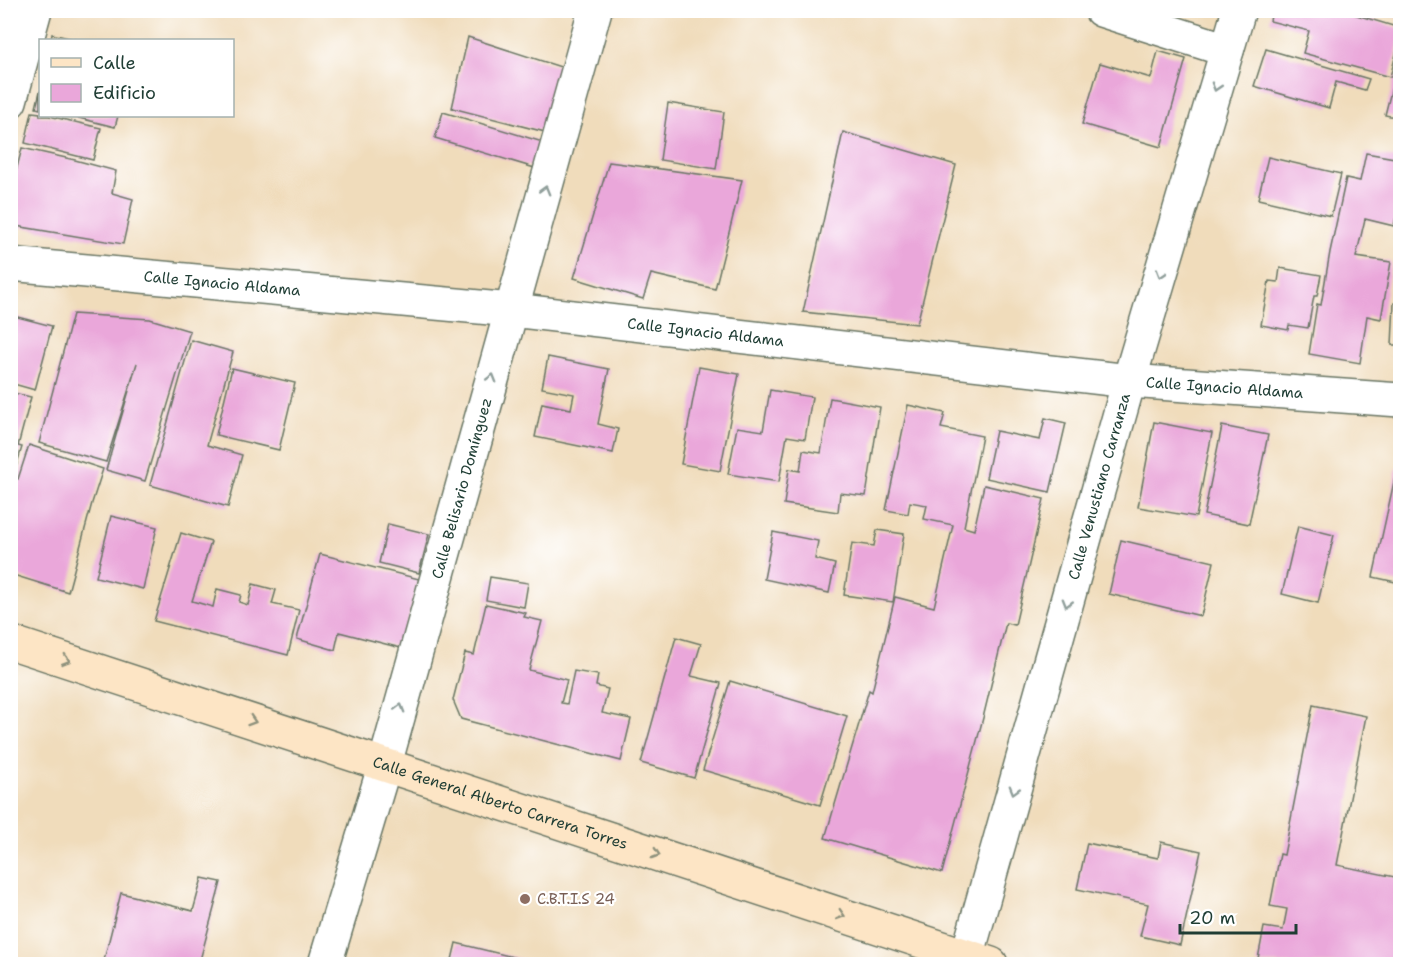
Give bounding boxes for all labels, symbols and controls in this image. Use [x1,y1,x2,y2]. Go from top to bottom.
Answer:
legend [39,39,234,117]
text: Calle [93,51,136,75]
text: Edificio [93,81,156,105]
one-way arrow [1211,81,1223,92]
one-way arrow [538,186,550,196]
street label: Calle Ignacio Aldama [143,266,302,301]
one-way arrow [1156,268,1168,279]
street label: Calle Ignacio Aldama [626,313,786,351]
street label: Calle Ignacio Aldama [1145,372,1305,403]
one-way arrow [485,373,498,383]
street label: Calle Venustiano Carranza [1064,390,1135,582]
street label: Calle Belisario Domínguez [427,395,497,581]
one-way arrow [1062,597,1074,607]
one-way arrow [60,653,71,665]
one-way arrow [393,703,406,713]
one-way arrow [246,713,256,726]
street label: Calle General Alberto Carrera Torres [370,752,630,854]
one-way arrow [1009,784,1021,795]
one-way arrow [650,847,661,859]
place label: C.B.T.I.S 24 [537,889,615,909]
marker: C.B.T.I.S 24 [518,892,532,906]
scale bar [1180,897,1296,935]
text: 20 m [1189,906,1235,930]
one-way arrow [835,908,846,920]

